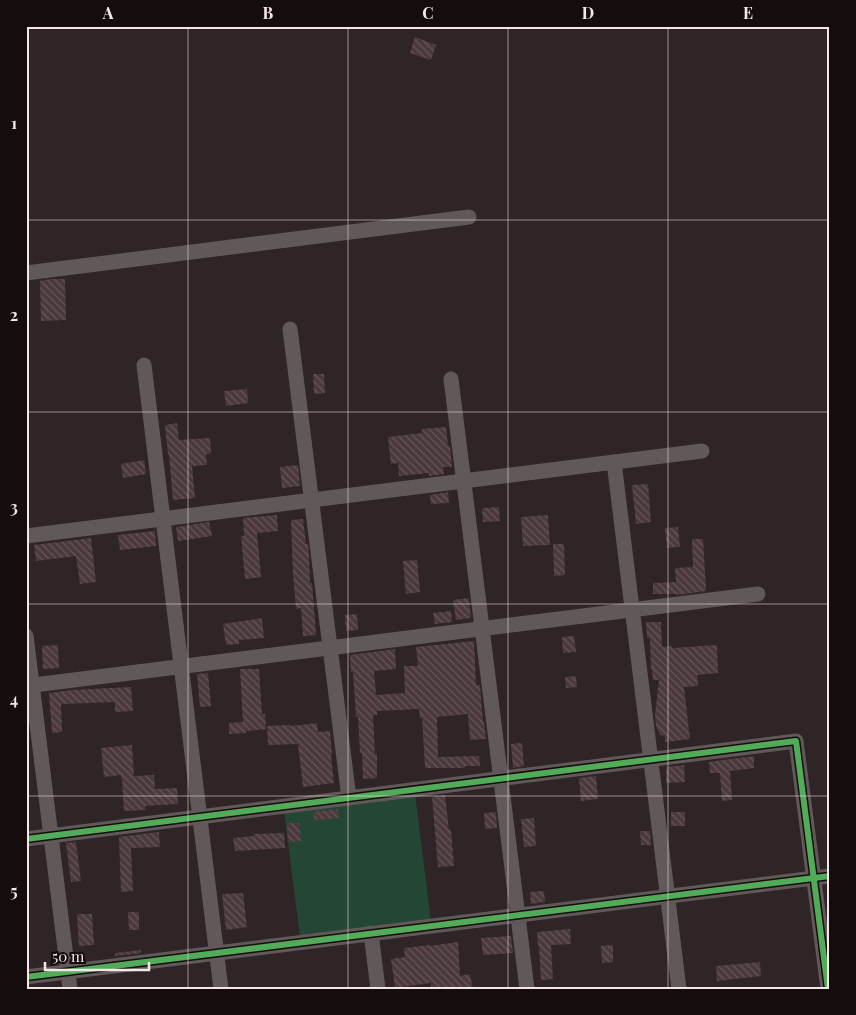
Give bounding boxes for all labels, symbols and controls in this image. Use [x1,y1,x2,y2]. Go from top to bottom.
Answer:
text: A [102,2,114,23]
text: B [263,2,274,23]
text: C [422,2,434,23]
text: D [582,2,594,23]
text: E [743,2,753,23]
text: 1 [11,112,17,133]
text: 2 [10,304,18,325]
text: 3 [10,496,18,517]
text: 4 [10,688,18,709]
text: 5 [10,880,18,901]
scale bar [45,940,149,972]
text: 50 m [52,946,85,966]

